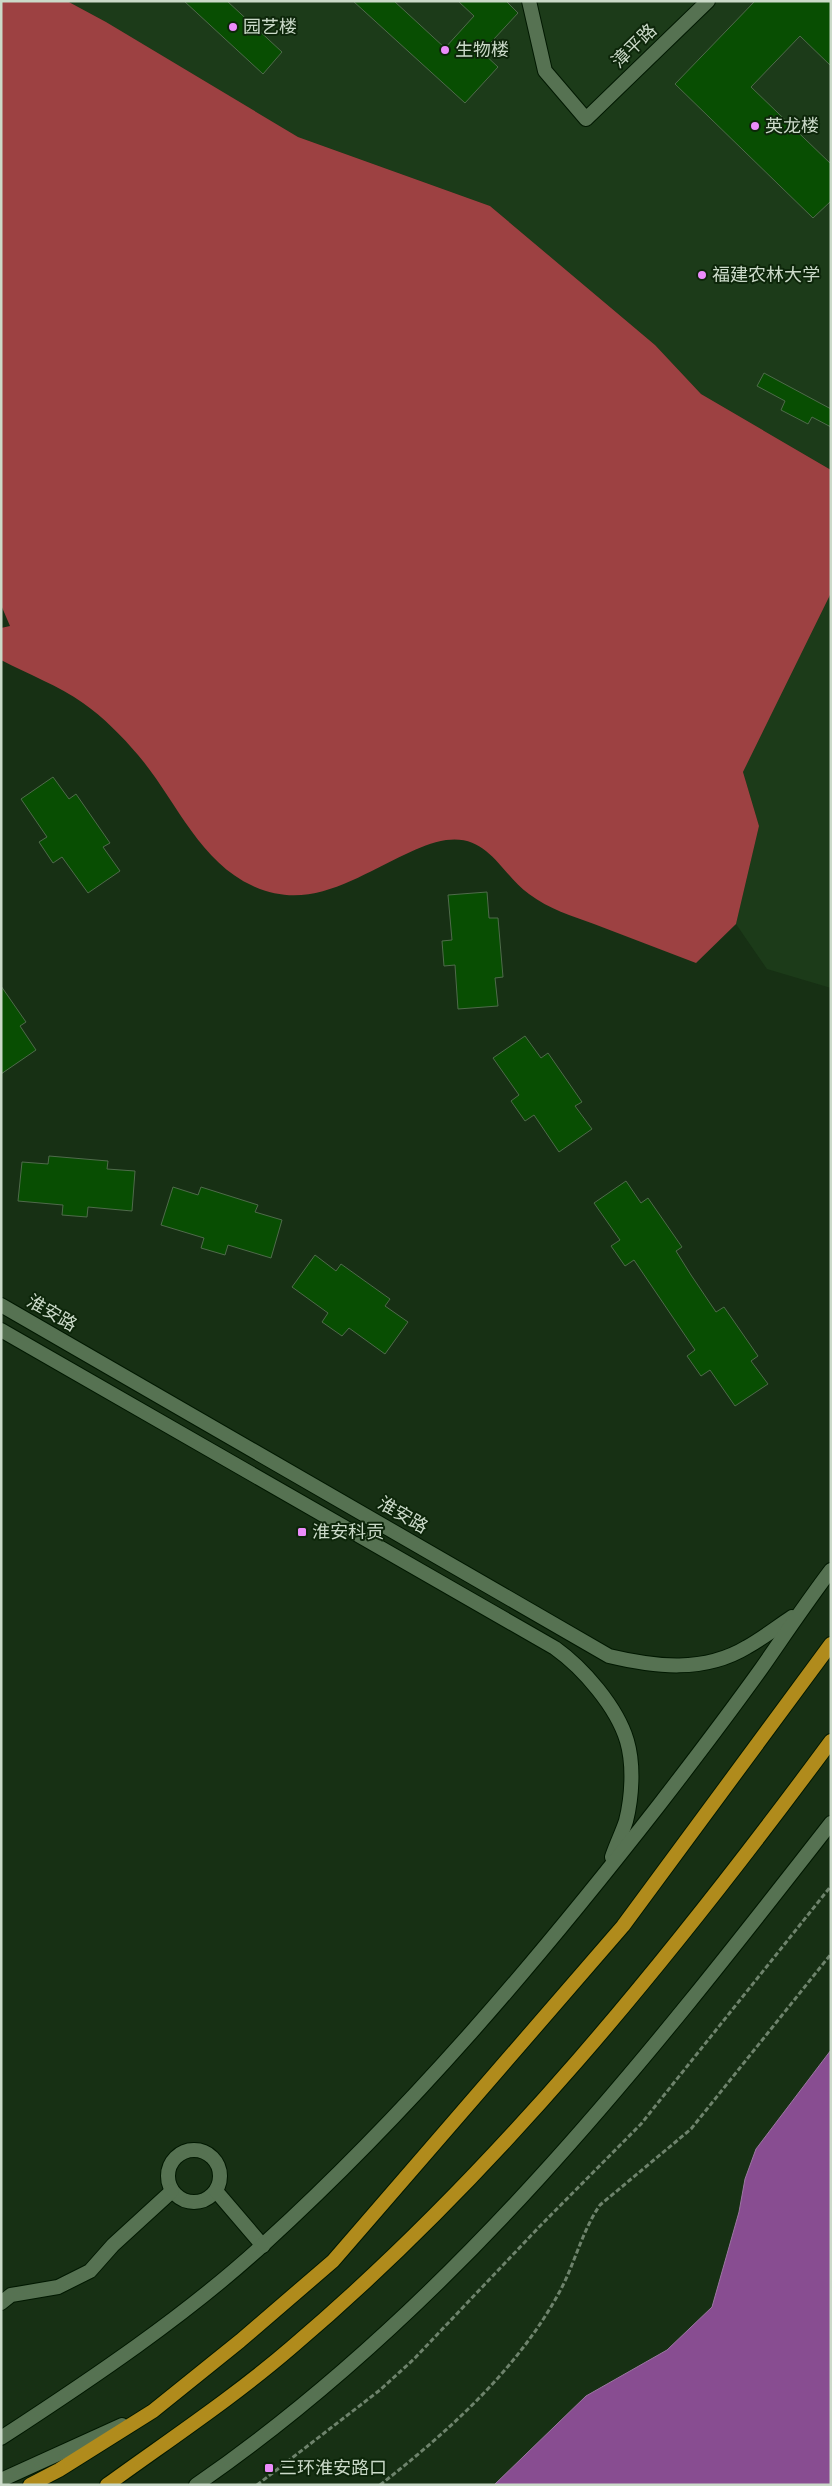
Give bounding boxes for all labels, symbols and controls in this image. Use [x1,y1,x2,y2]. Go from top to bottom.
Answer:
place label: 园艺楼 [243,12,297,39]
street label: 漳平路 [604,16,662,73]
marker: 园艺楼 [227,21,239,33]
place label: 生物楼 [455,35,509,62]
marker: 生物楼 [439,44,451,56]
place label: 英龙楼 [765,111,819,138]
marker: 英龙楼 [749,120,761,132]
place label: 福建农林大学 [712,260,820,287]
marker: 福建农林大学 [696,269,708,281]
street label: 淮安路 [23,1287,83,1337]
street label: 淮安路 [374,1489,434,1539]
place label: 淮安科贡 [312,1517,384,1544]
marker: 淮安科贡 [296,1526,308,1538]
place label: 三环淮安路口 [279,2453,387,2480]
marker: 三环淮安路口 [263,2462,275,2474]

